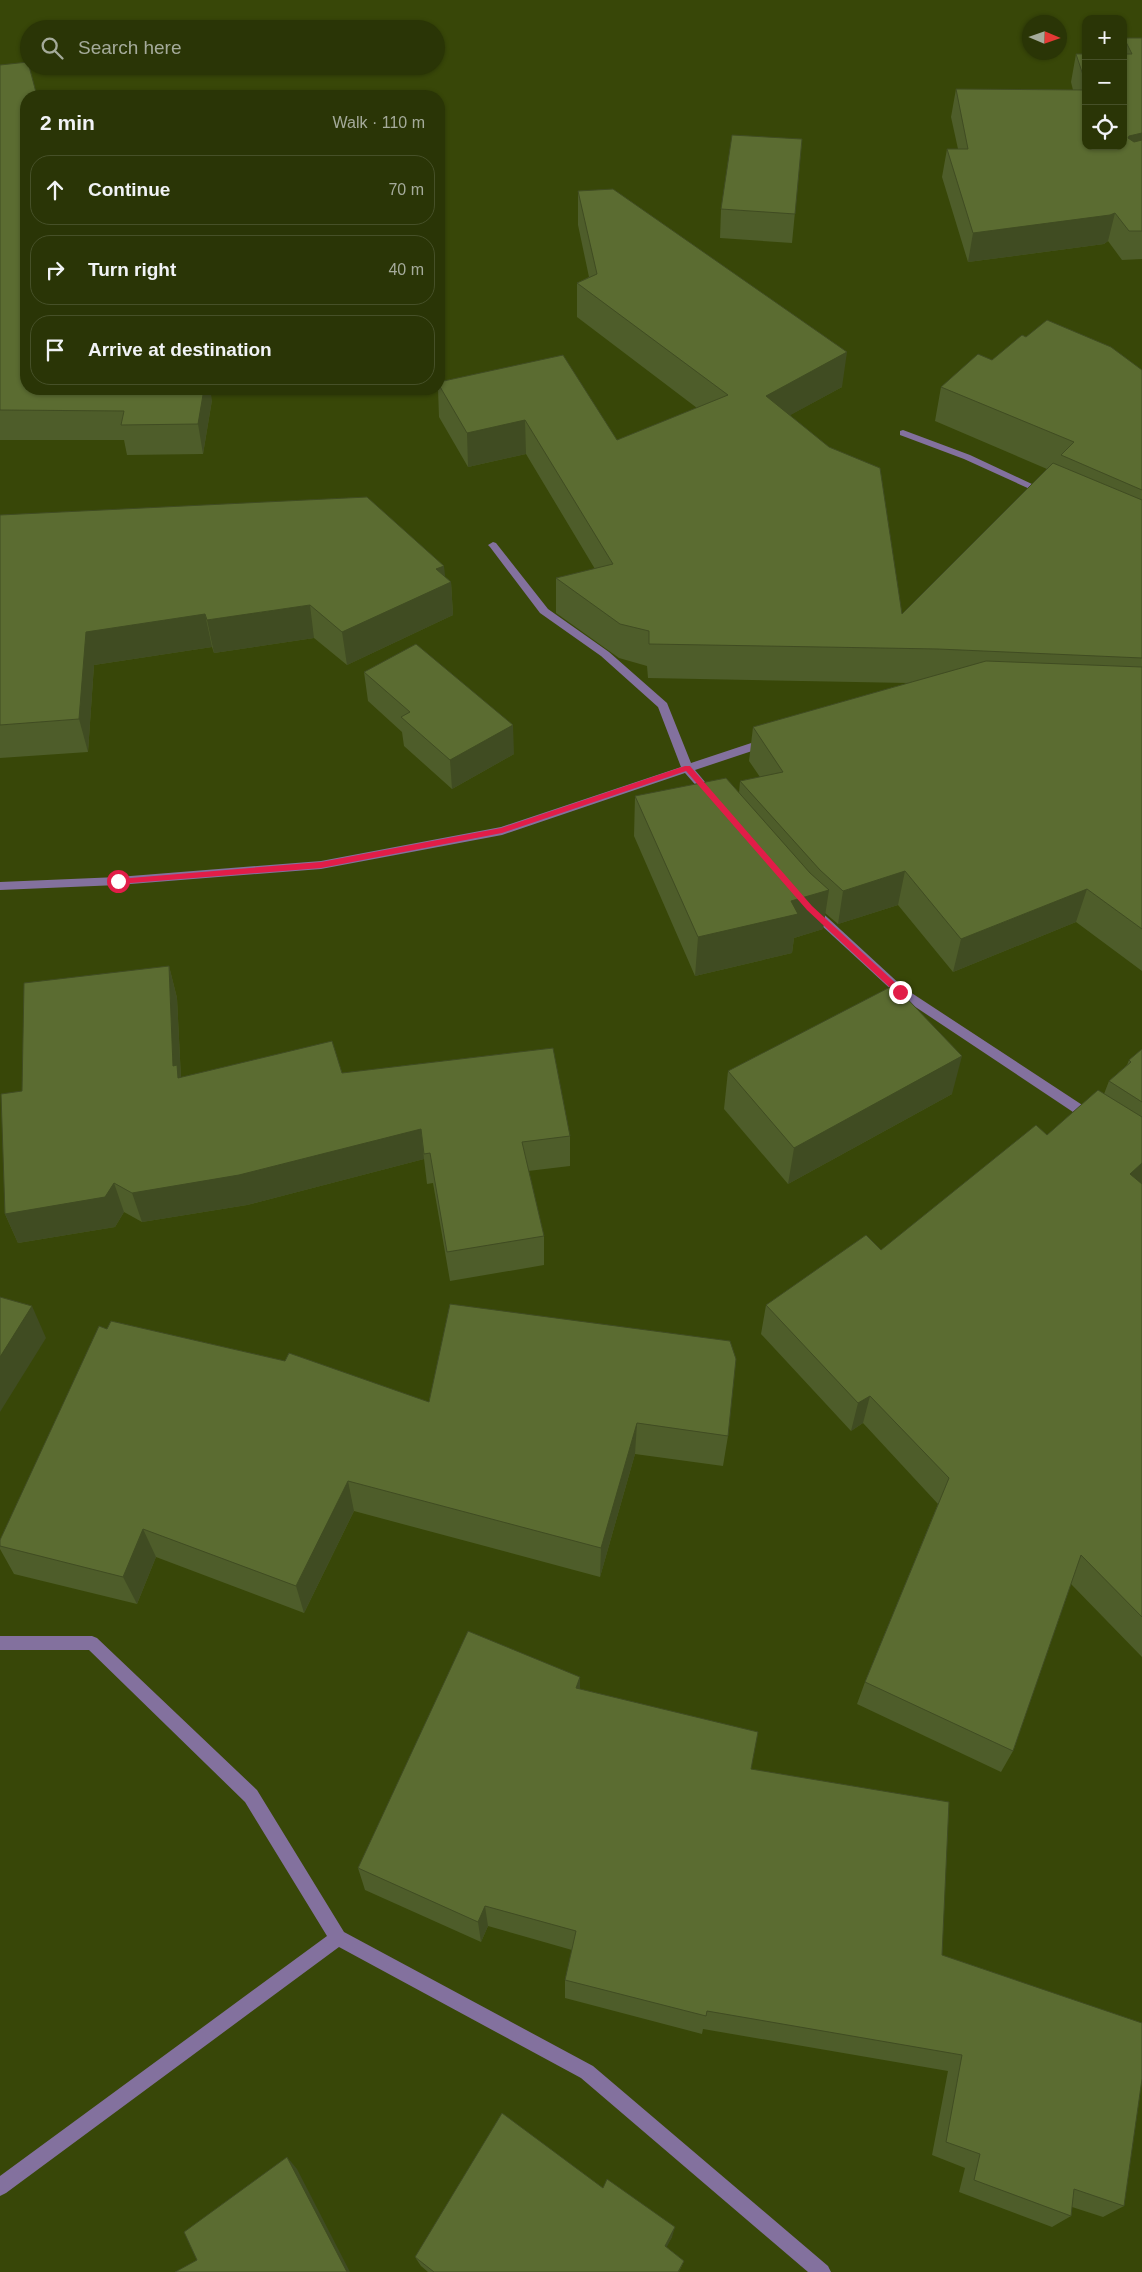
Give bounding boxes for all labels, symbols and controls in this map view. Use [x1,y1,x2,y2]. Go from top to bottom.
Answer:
north arrow [1022,15,1067,60]
map controls [1082,15,1127,150]
button: + [1082,15,1127,60]
search box [20,20,445,75]
icon: search [38,34,66,62]
text: Search here [78,37,182,58]
button: − [1082,60,1127,105]
button: locate [1082,105,1127,150]
text: 2 min [40,111,95,134]
text: Walk · 110 m [333,114,425,131]
icon: ahead [41,176,69,204]
text: Continue [88,179,170,200]
text: 70 m [388,181,424,198]
icon: right [41,256,69,284]
text: Turn right [88,259,176,280]
text: 40 m [388,261,424,278]
icon: arrive [41,336,69,364]
text: Arrive at destination [88,339,272,360]
route start [107,870,130,893]
route end [889,981,912,1004]

